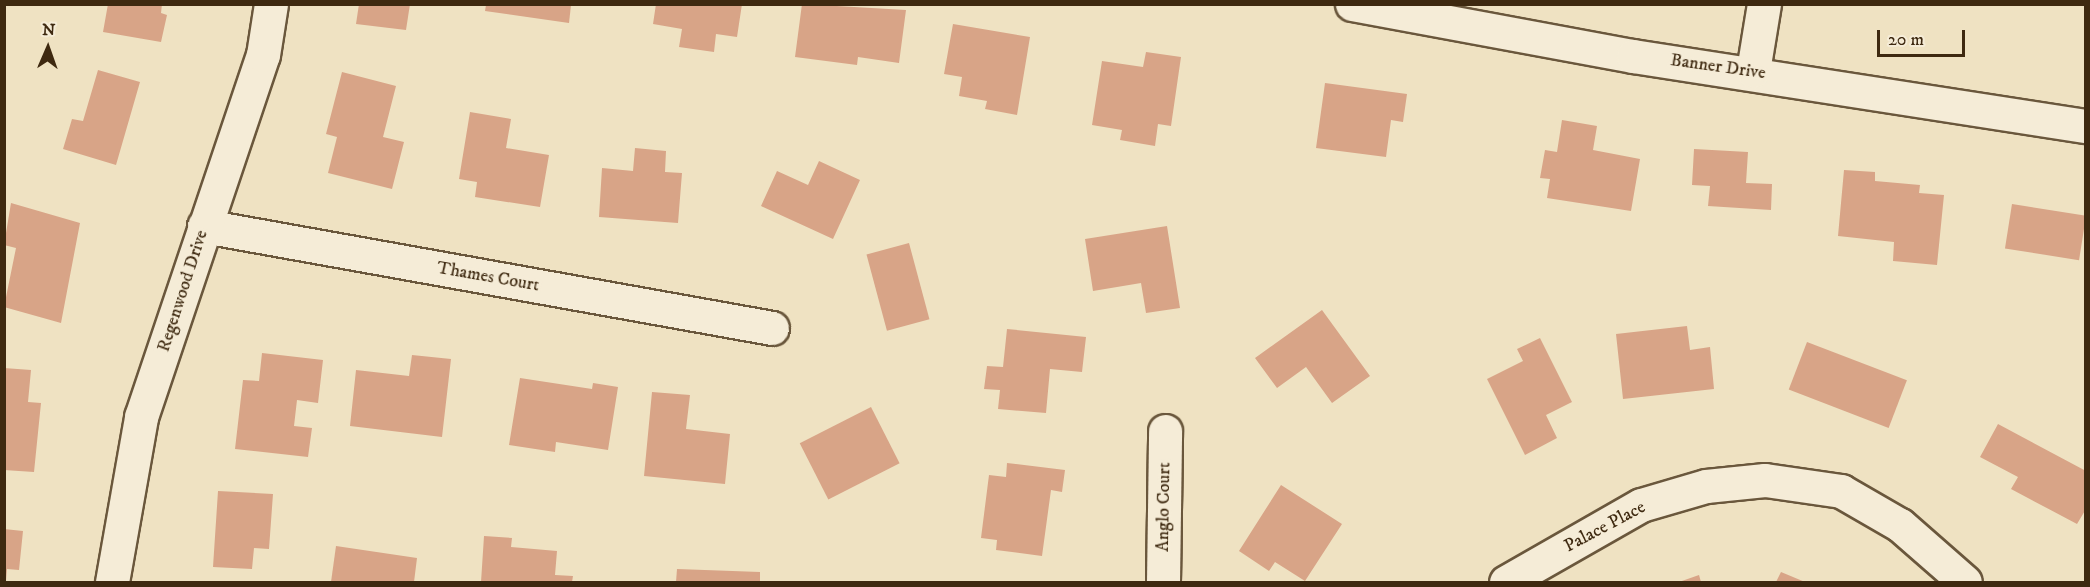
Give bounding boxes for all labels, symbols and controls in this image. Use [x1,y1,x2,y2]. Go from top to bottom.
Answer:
north arrow [18,18,78,78]
scale bar [1880,18,1968,56]
text: N [42,20,56,40]
text: 20 m [1888,29,1924,51]
street label: Banner Drive [1669,50,1767,84]
street label: Regenwood Drive [153,227,213,355]
street label: Thames Court [435,257,541,297]
street label: Anglo Court [1152,462,1176,552]
street label: Palace Place [1561,497,1649,557]

